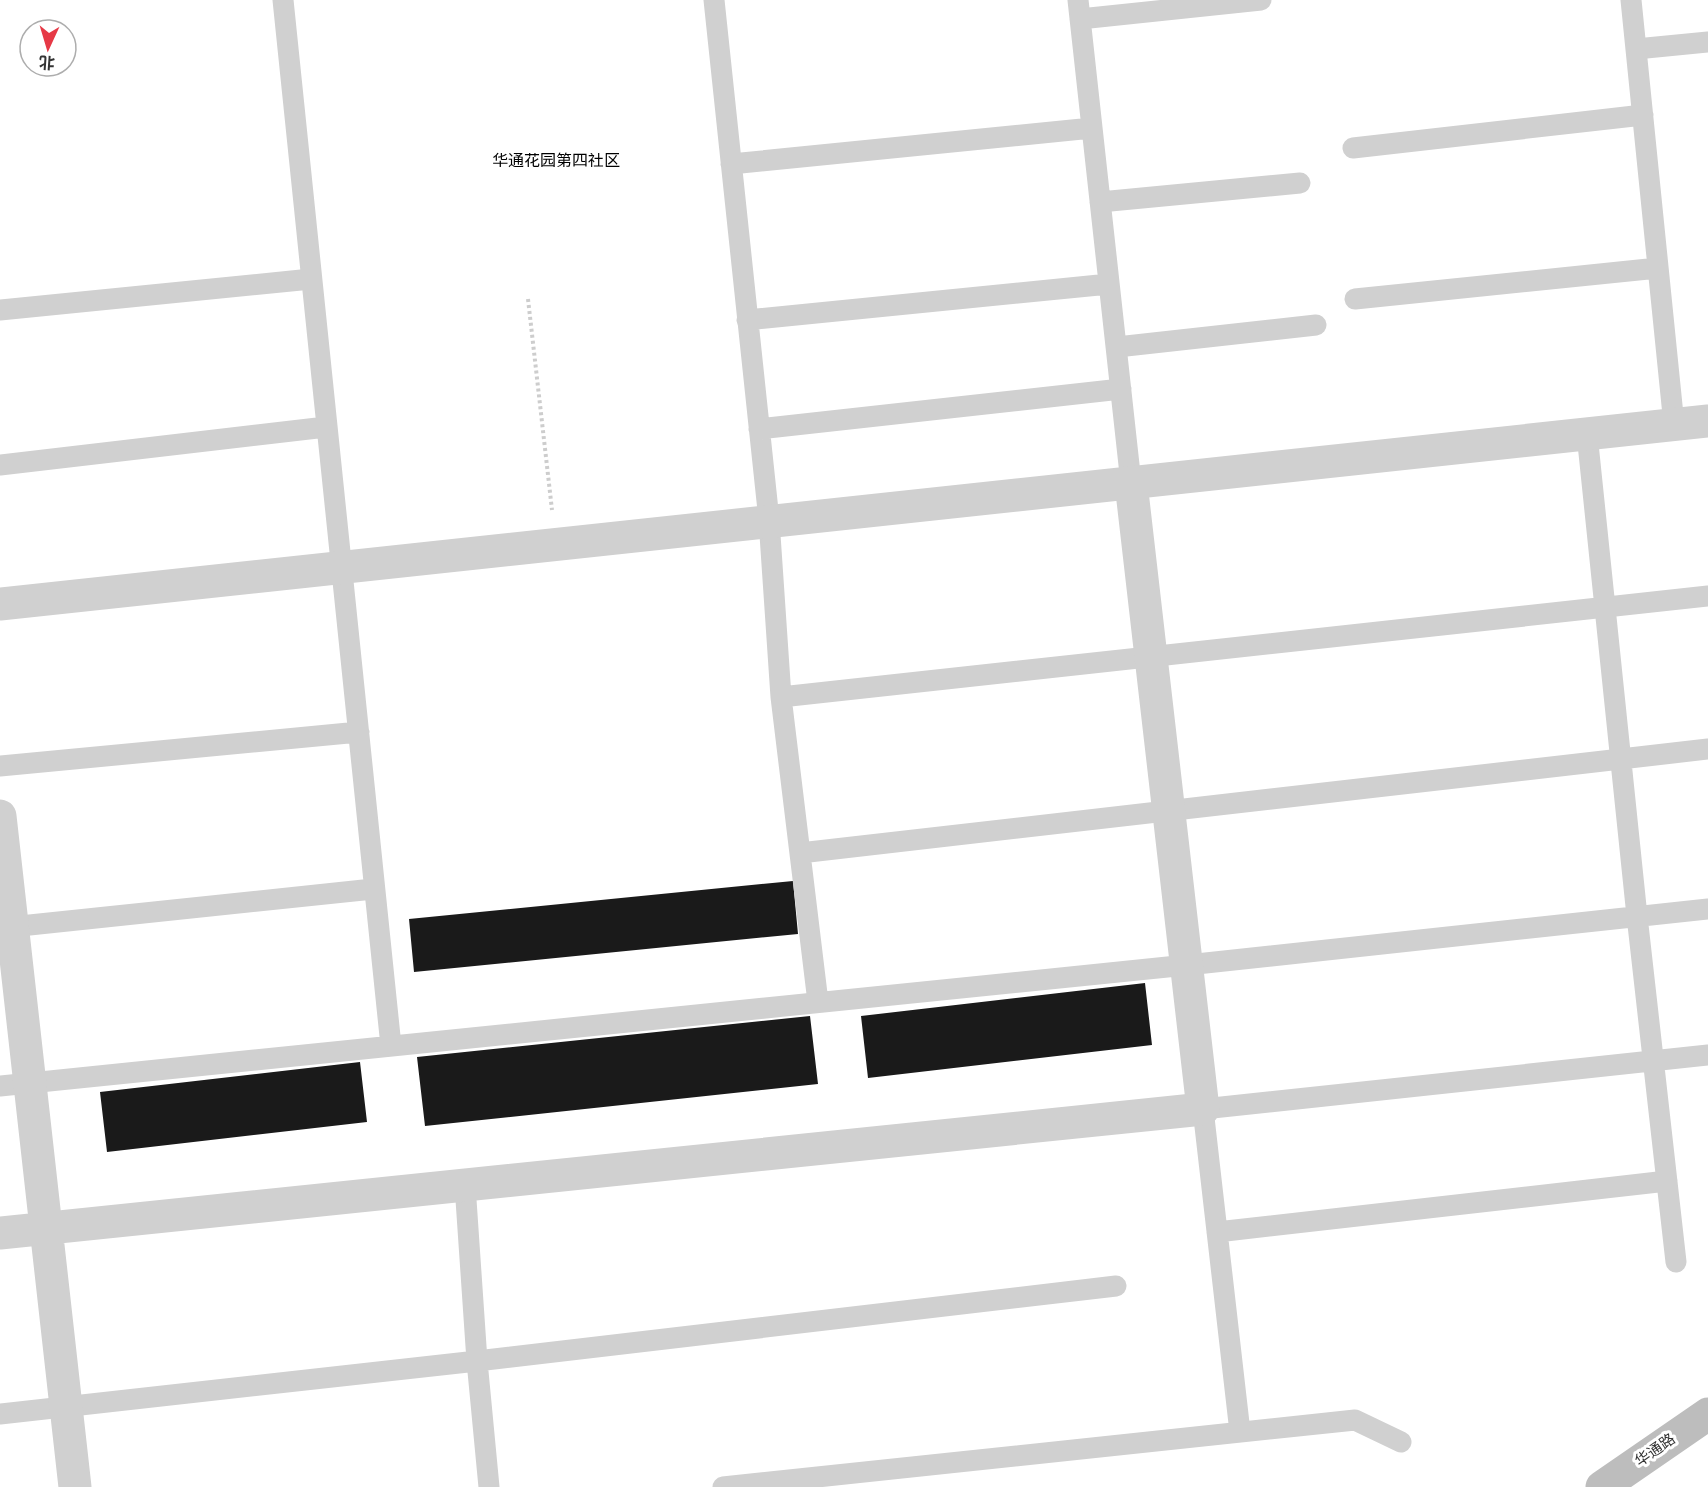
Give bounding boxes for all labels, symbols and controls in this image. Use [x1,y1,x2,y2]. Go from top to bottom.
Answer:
north arrow [18,18,78,78]
text: 北 [38,52,56,73]
district label: 华通花园第四社区 [492,150,620,170]
street label: 华通路 [1631,1429,1679,1470]

